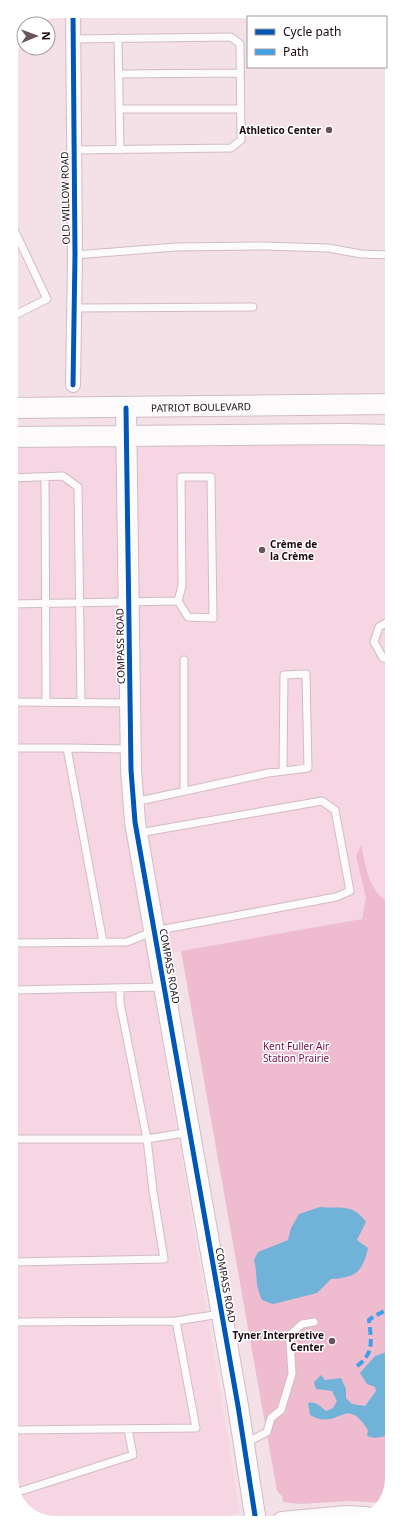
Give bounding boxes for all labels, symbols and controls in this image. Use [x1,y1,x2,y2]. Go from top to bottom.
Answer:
north arrow [16,16,56,56]
legend [247,16,387,68]
text: Cycle path [283,23,341,40]
text: N [39,31,54,40]
text: Path [283,43,309,60]
place label: Athletico Center [239,123,322,137]
marker: Athletico Center [324,125,334,135]
street label: OLD WILLOW ROAD [57,151,73,245]
street label: PATRIOT BOULEVARD [151,399,251,415]
place label: Crème de la Crème [270,537,317,563]
marker: Crème de la Crème [257,545,267,555]
street label: COMPASS ROAD [112,608,128,684]
street label: COMPASS ROAD [157,927,183,1005]
park label: Kent Fuller Air Station Prairie [263,1039,329,1065]
street label: COMPASS ROAD [213,1246,239,1324]
place label: Tyner Interpretive Center [232,1328,325,1354]
marker: Tyner Interpretive Center [327,1336,337,1346]

